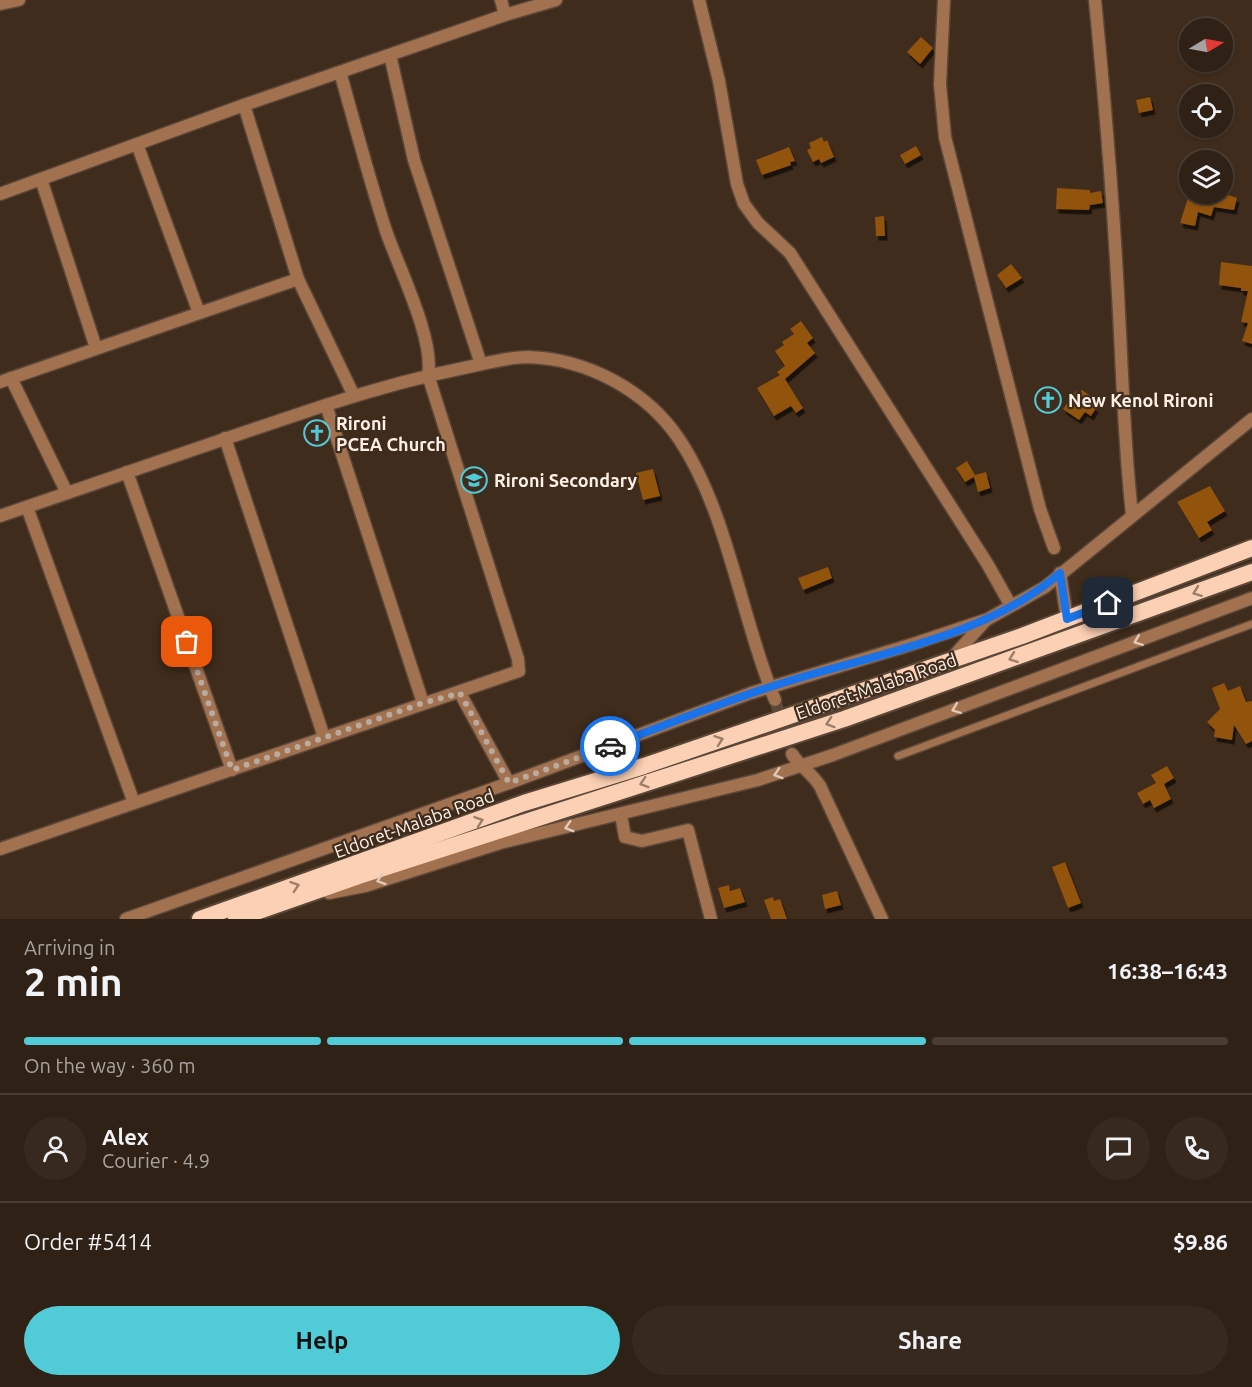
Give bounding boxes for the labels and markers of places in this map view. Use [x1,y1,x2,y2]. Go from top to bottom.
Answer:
church icon: New Kenol Rironi [1033,385,1063,415]
place label: New Kenol Rironi [1068,390,1213,410]
place label: Rironi PCEA Church [336,413,446,454]
church icon: Rironi PCEA Church [302,418,332,448]
school or university icon: Rironi Secondary [459,465,489,495]
place label: Rironi Secondary [494,470,638,490]
pin [1082,577,1133,628]
pin [161,616,212,667]

